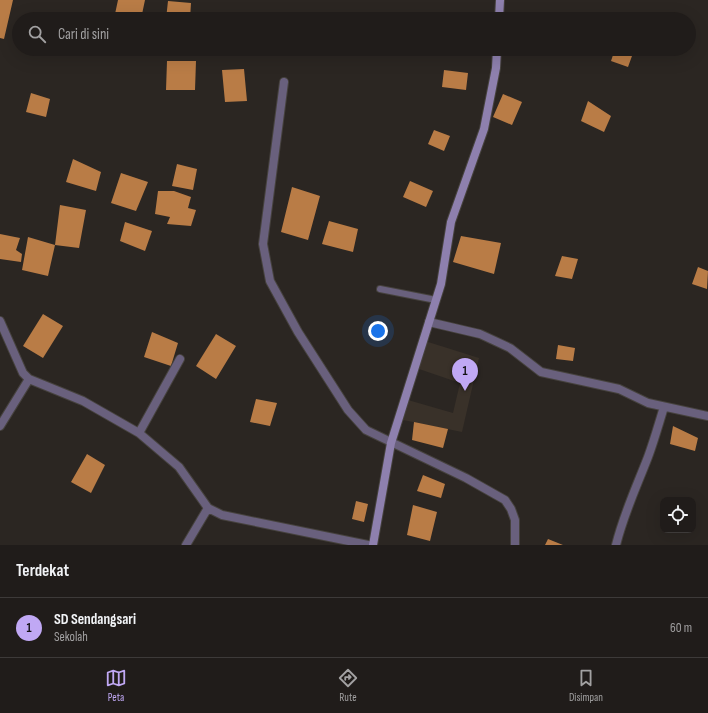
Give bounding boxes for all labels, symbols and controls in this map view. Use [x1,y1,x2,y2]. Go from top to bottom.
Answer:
search box [12,12,696,56]
icon: search [26,23,48,45]
text: Cari di sini [58,25,109,44]
your location [368,321,388,341]
pin: 1 [452,358,478,391]
map controls [660,497,696,533]
button: locate [660,497,696,533]
text: Terdekat [16,561,69,581]
text: SD Sendangsari [54,610,136,629]
text: 1 [26,620,32,636]
text: 60 m [670,620,692,636]
text: Sekolah [54,629,88,645]
tab: Peta [105,667,127,704]
tab: Rute [337,667,359,704]
tab: Disimpan [569,667,603,704]

